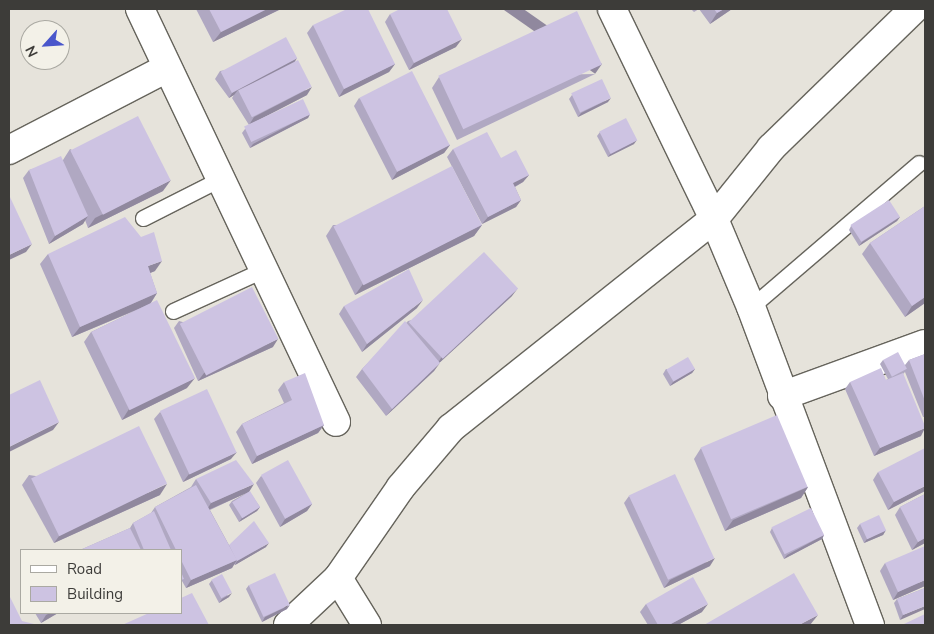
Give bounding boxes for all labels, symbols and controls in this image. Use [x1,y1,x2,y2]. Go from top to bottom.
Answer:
north arrow [20,20,70,70]
text: N [21,42,43,60]
legend [20,549,182,614]
text: Road [67,559,102,579]
text: Building [67,584,123,604]

